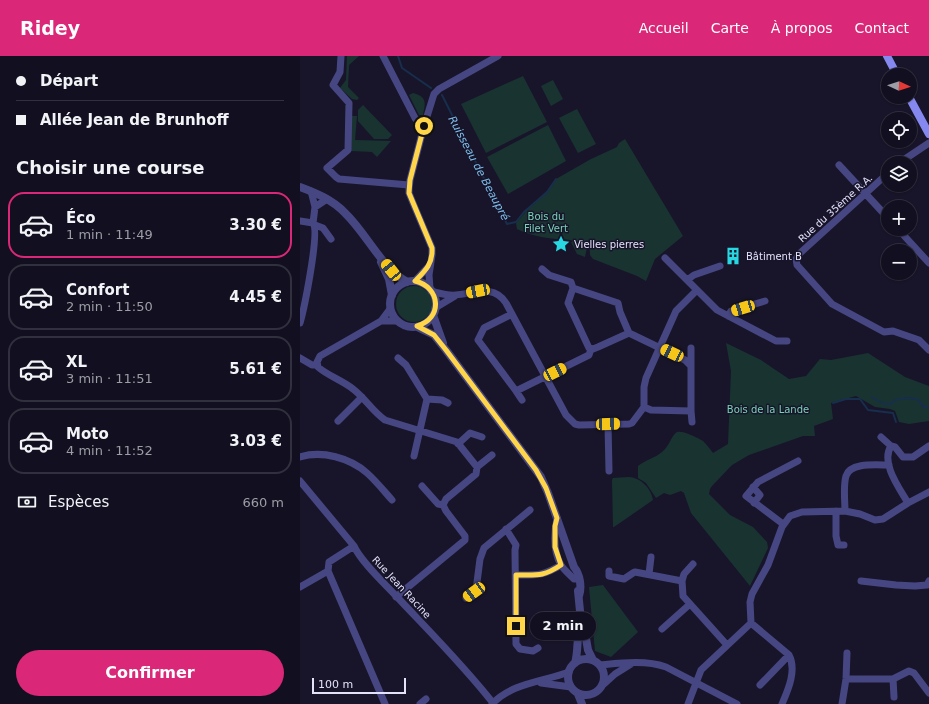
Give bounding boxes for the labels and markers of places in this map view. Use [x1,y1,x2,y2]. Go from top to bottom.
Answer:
place icon: Vielles pierres [551,234,571,254]
place label: Vielles pierres [574,239,644,250]
building icon: Bâtiment B [723,246,743,266]
place label: Bâtiment B [746,251,802,262]

